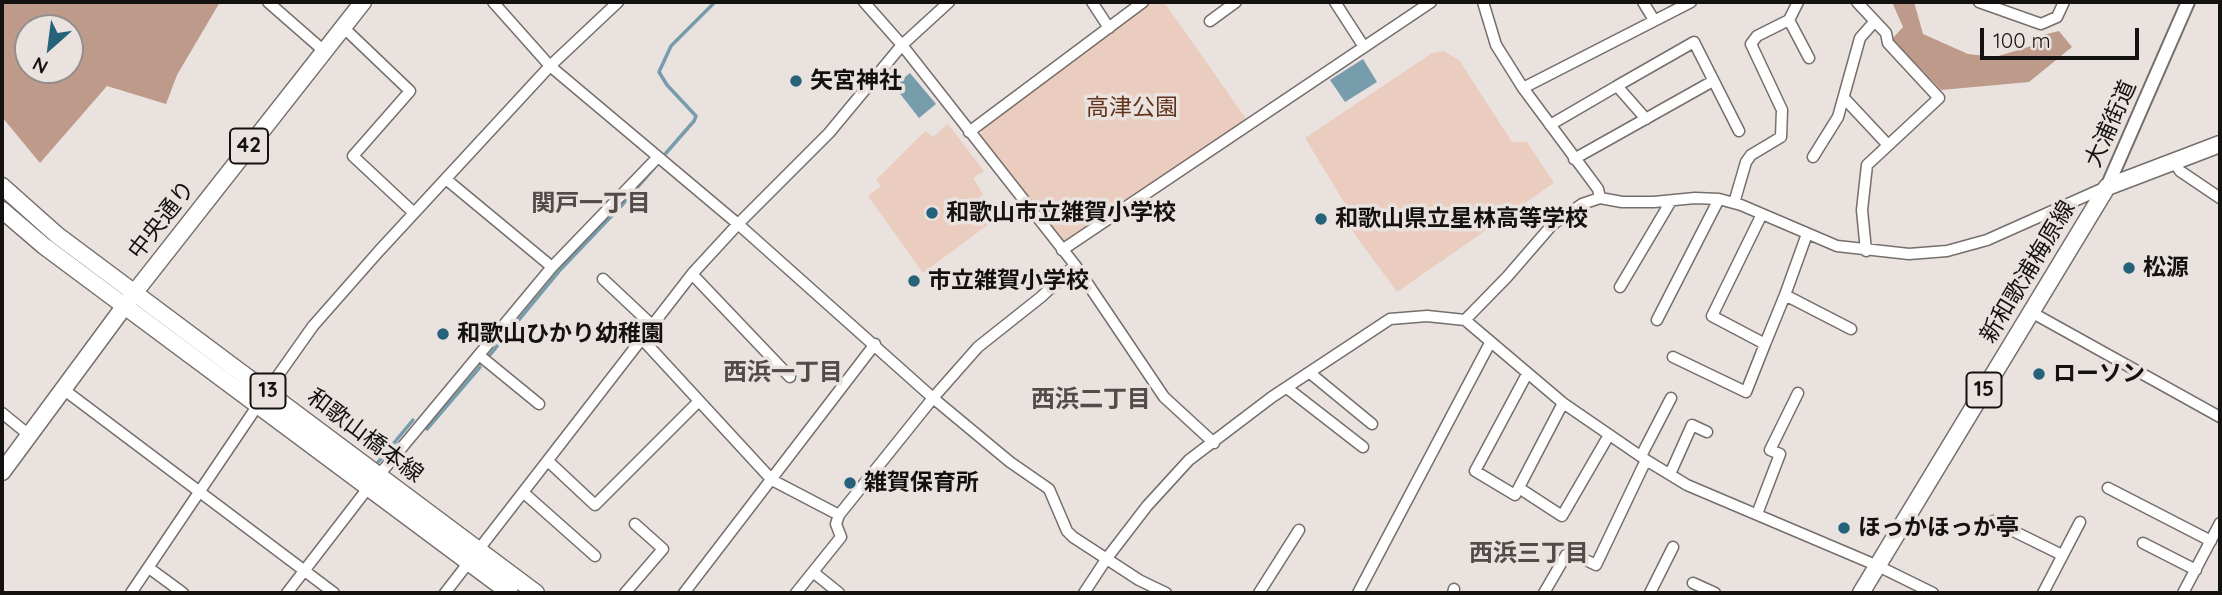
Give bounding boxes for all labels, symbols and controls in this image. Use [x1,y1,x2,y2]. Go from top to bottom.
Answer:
north arrow [14,14,84,84]
scale bar [1984,14,2143,58]
text: 100 m [1993,27,2051,53]
text: N [28,52,52,80]
place label: 矢宮神社 [810,67,902,95]
marker: 矢宮神社 [788,73,804,89]
street label: 大浦街道 [2080,76,2142,172]
park label: 高津公園 [1086,94,1178,122]
road number: 42 [230,128,268,164]
street label: 中央通り [123,175,201,265]
district label: 関戸一丁目 [531,190,651,218]
street label: 新和歌浦梅原線 [1975,196,2081,348]
place label: 和歌山市立雑賀小学校 [946,199,1176,227]
marker: 和歌山市立雑賀小学校 [924,205,940,221]
place label: 和歌山県立星林高等学校 [1335,205,1588,233]
marker: 和歌山県立星林高等学校 [1313,211,1329,227]
place label: 松源 [2143,254,2189,282]
marker: 松源 [2121,260,2137,276]
place label: 市立雑賀小学校 [928,267,1089,295]
marker: 市立雑賀小学校 [906,273,922,289]
place label: 和歌山ひかり幼稚園 [457,320,664,348]
marker: 和歌山ひかり幼稚園 [435,326,451,342]
district label: 西浜一丁目 [723,359,843,387]
place label: ローソン [2053,360,2145,388]
marker: ローソン [2031,366,2047,382]
road number: 15 [1966,372,2002,408]
road number: 13 [250,374,286,408]
street label: 和歌山橋本線 [302,383,428,489]
district label: 西浜二丁目 [1031,386,1151,414]
place label: 雑賀保育所 [864,469,979,497]
marker: 雑賀保育所 [842,475,858,491]
place label: ほっかほっか亭 [1858,514,2019,542]
marker: ほっかほっか亭 [1836,520,1852,536]
district label: 西浜三丁目 [1469,540,1589,568]

